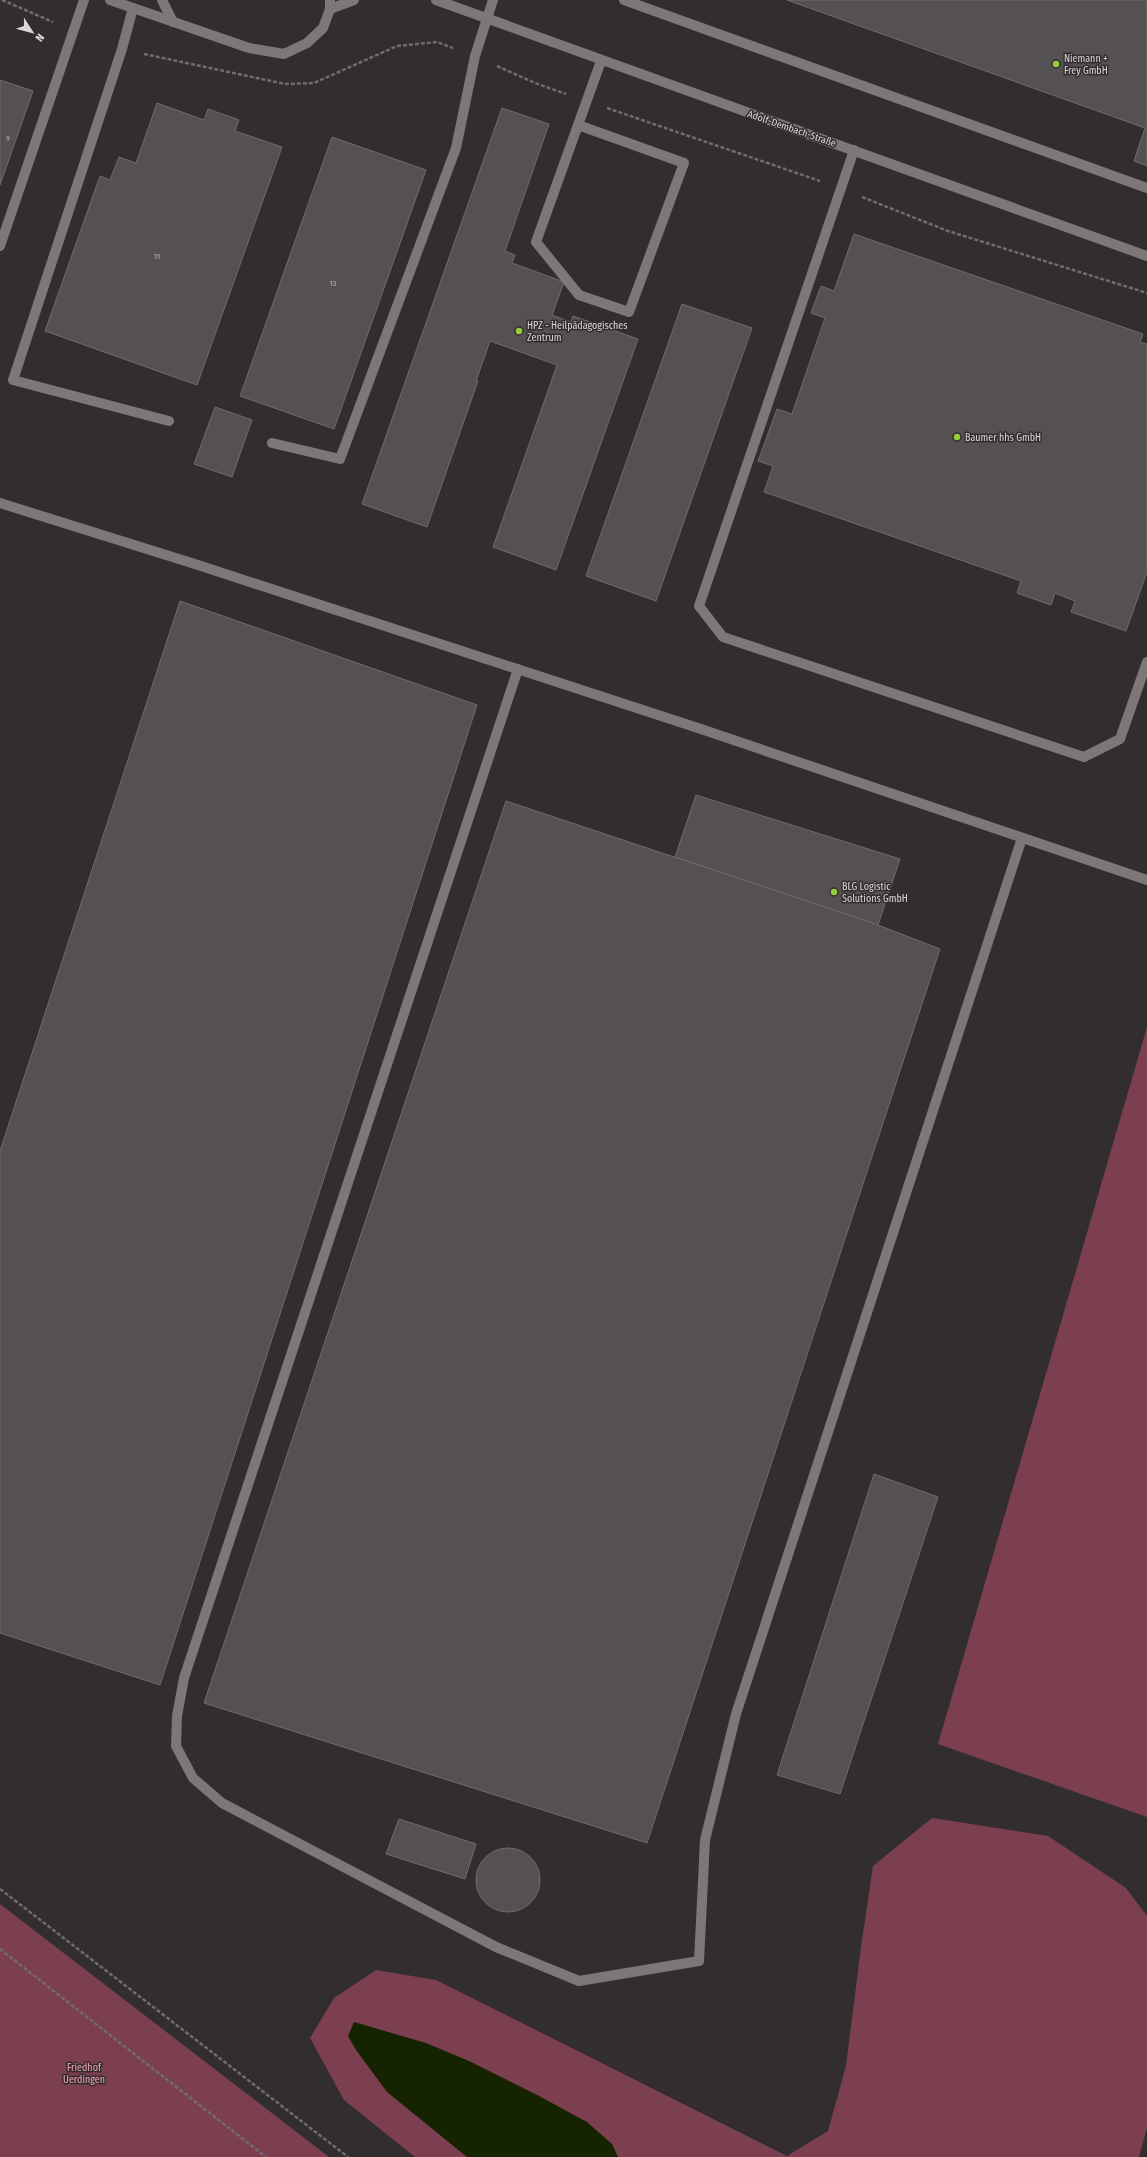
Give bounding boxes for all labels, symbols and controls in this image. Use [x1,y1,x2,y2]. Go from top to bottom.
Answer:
north arrow [12,12,52,52]
text: N [32,31,47,44]
place label: Niemann + Frey GmbH [1064,53,1108,77]
marker: Niemann + Frey GmbH [1051,59,1061,69]
street label: Adolf-Dembach-Straße [746,108,838,150]
house number: 9 [6,134,10,143]
house number: 11 [154,252,160,261]
house number: 13 [330,279,337,288]
place label: HPZ - Heilpädagogisches Zentrum [527,320,628,344]
marker: HPZ - Heilpädagogisches Zentrum [514,326,524,336]
marker: Baumer hhs GmbH [952,432,962,442]
place label: Baumer hhs GmbH [965,432,1041,444]
place label: BLG Logistic Solutions GmbH [842,881,908,905]
marker: BLG Logistic Solutions GmbH [829,887,839,897]
park label: Friedhof Uerdingen [63,2062,105,2086]

